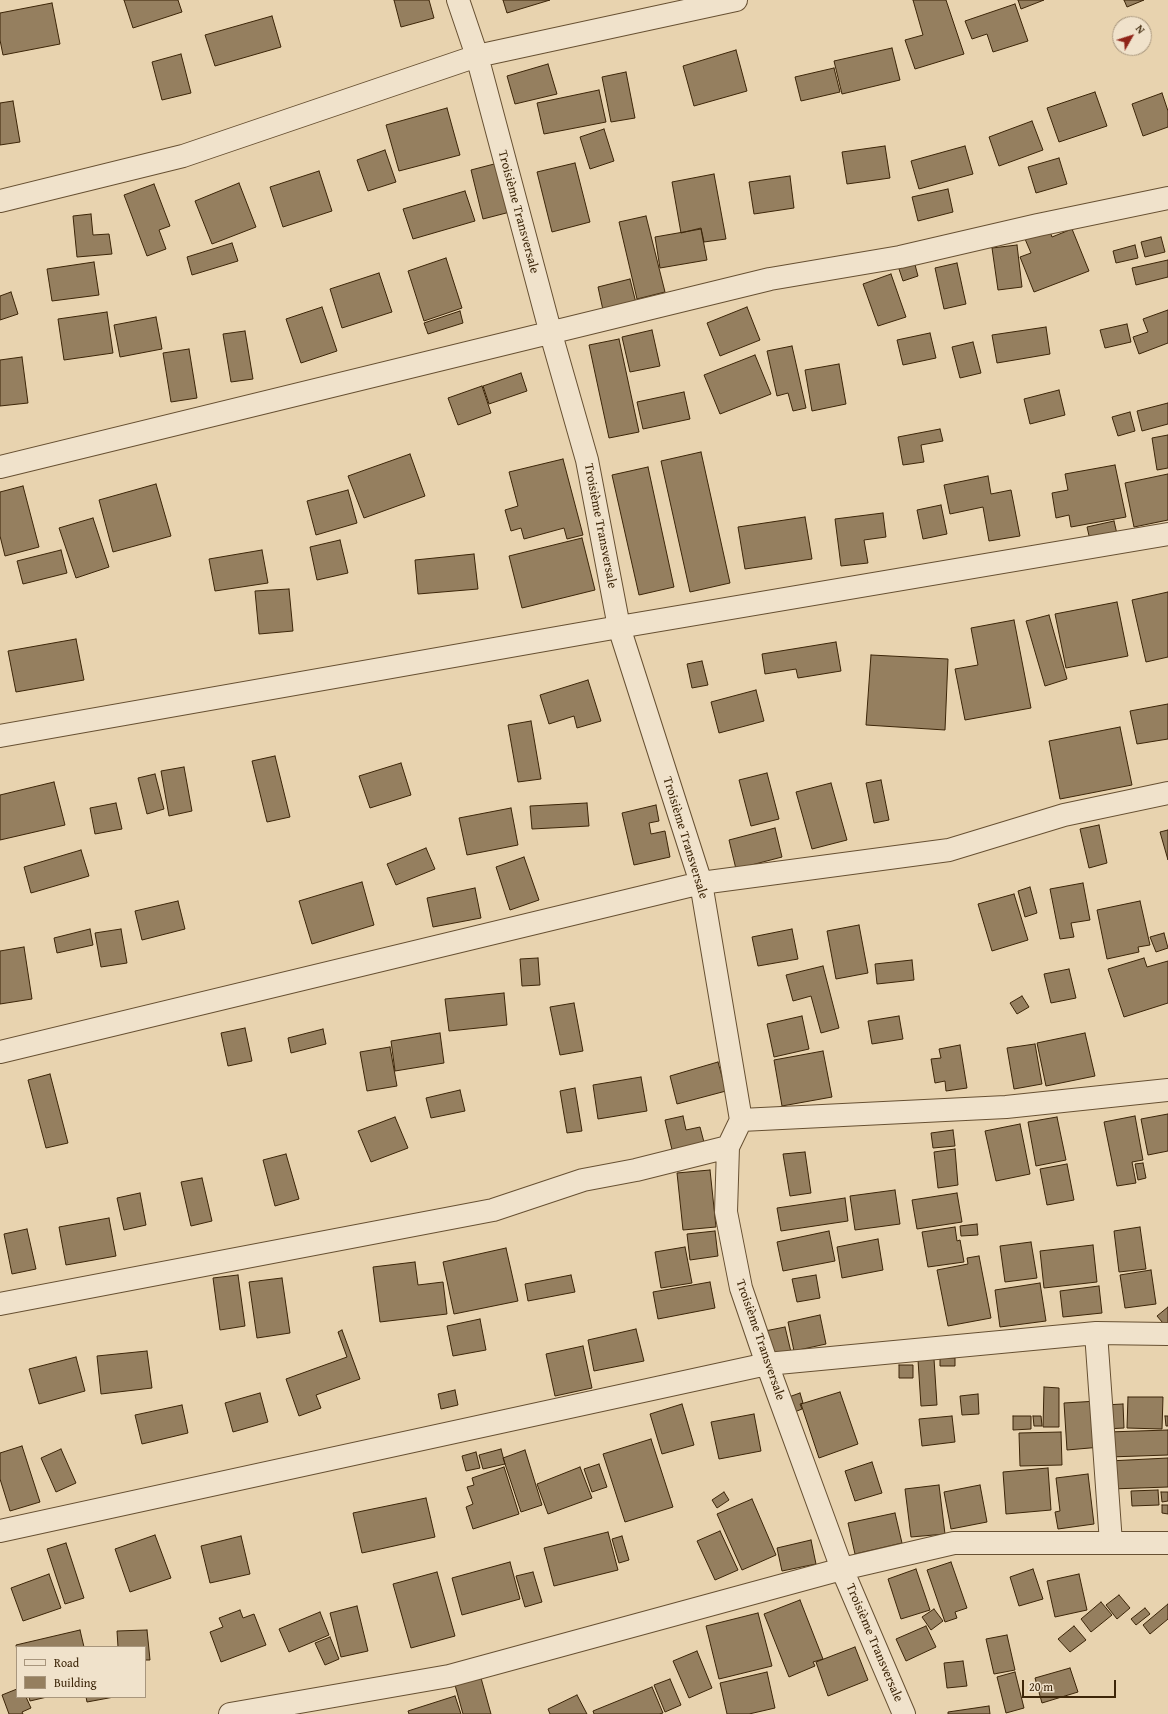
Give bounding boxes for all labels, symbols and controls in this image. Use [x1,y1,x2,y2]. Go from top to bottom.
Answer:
north arrow [1112,16,1152,56]
text: N [1132,21,1149,37]
street label: Troisième Transversale [494,149,542,275]
street label: Troisième Transversale [580,462,620,590]
street label: Troisième Transversale [659,775,711,901]
street label: Troisième Transversale [732,1277,788,1403]
street label: Troisième Transversale [842,1581,906,1705]
legend [16,1646,146,1698]
text: Road [54,1654,79,1671]
scale bar [1024,1672,1118,1698]
text: Building [54,1674,97,1691]
text: 20 m [1029,1678,1053,1695]

